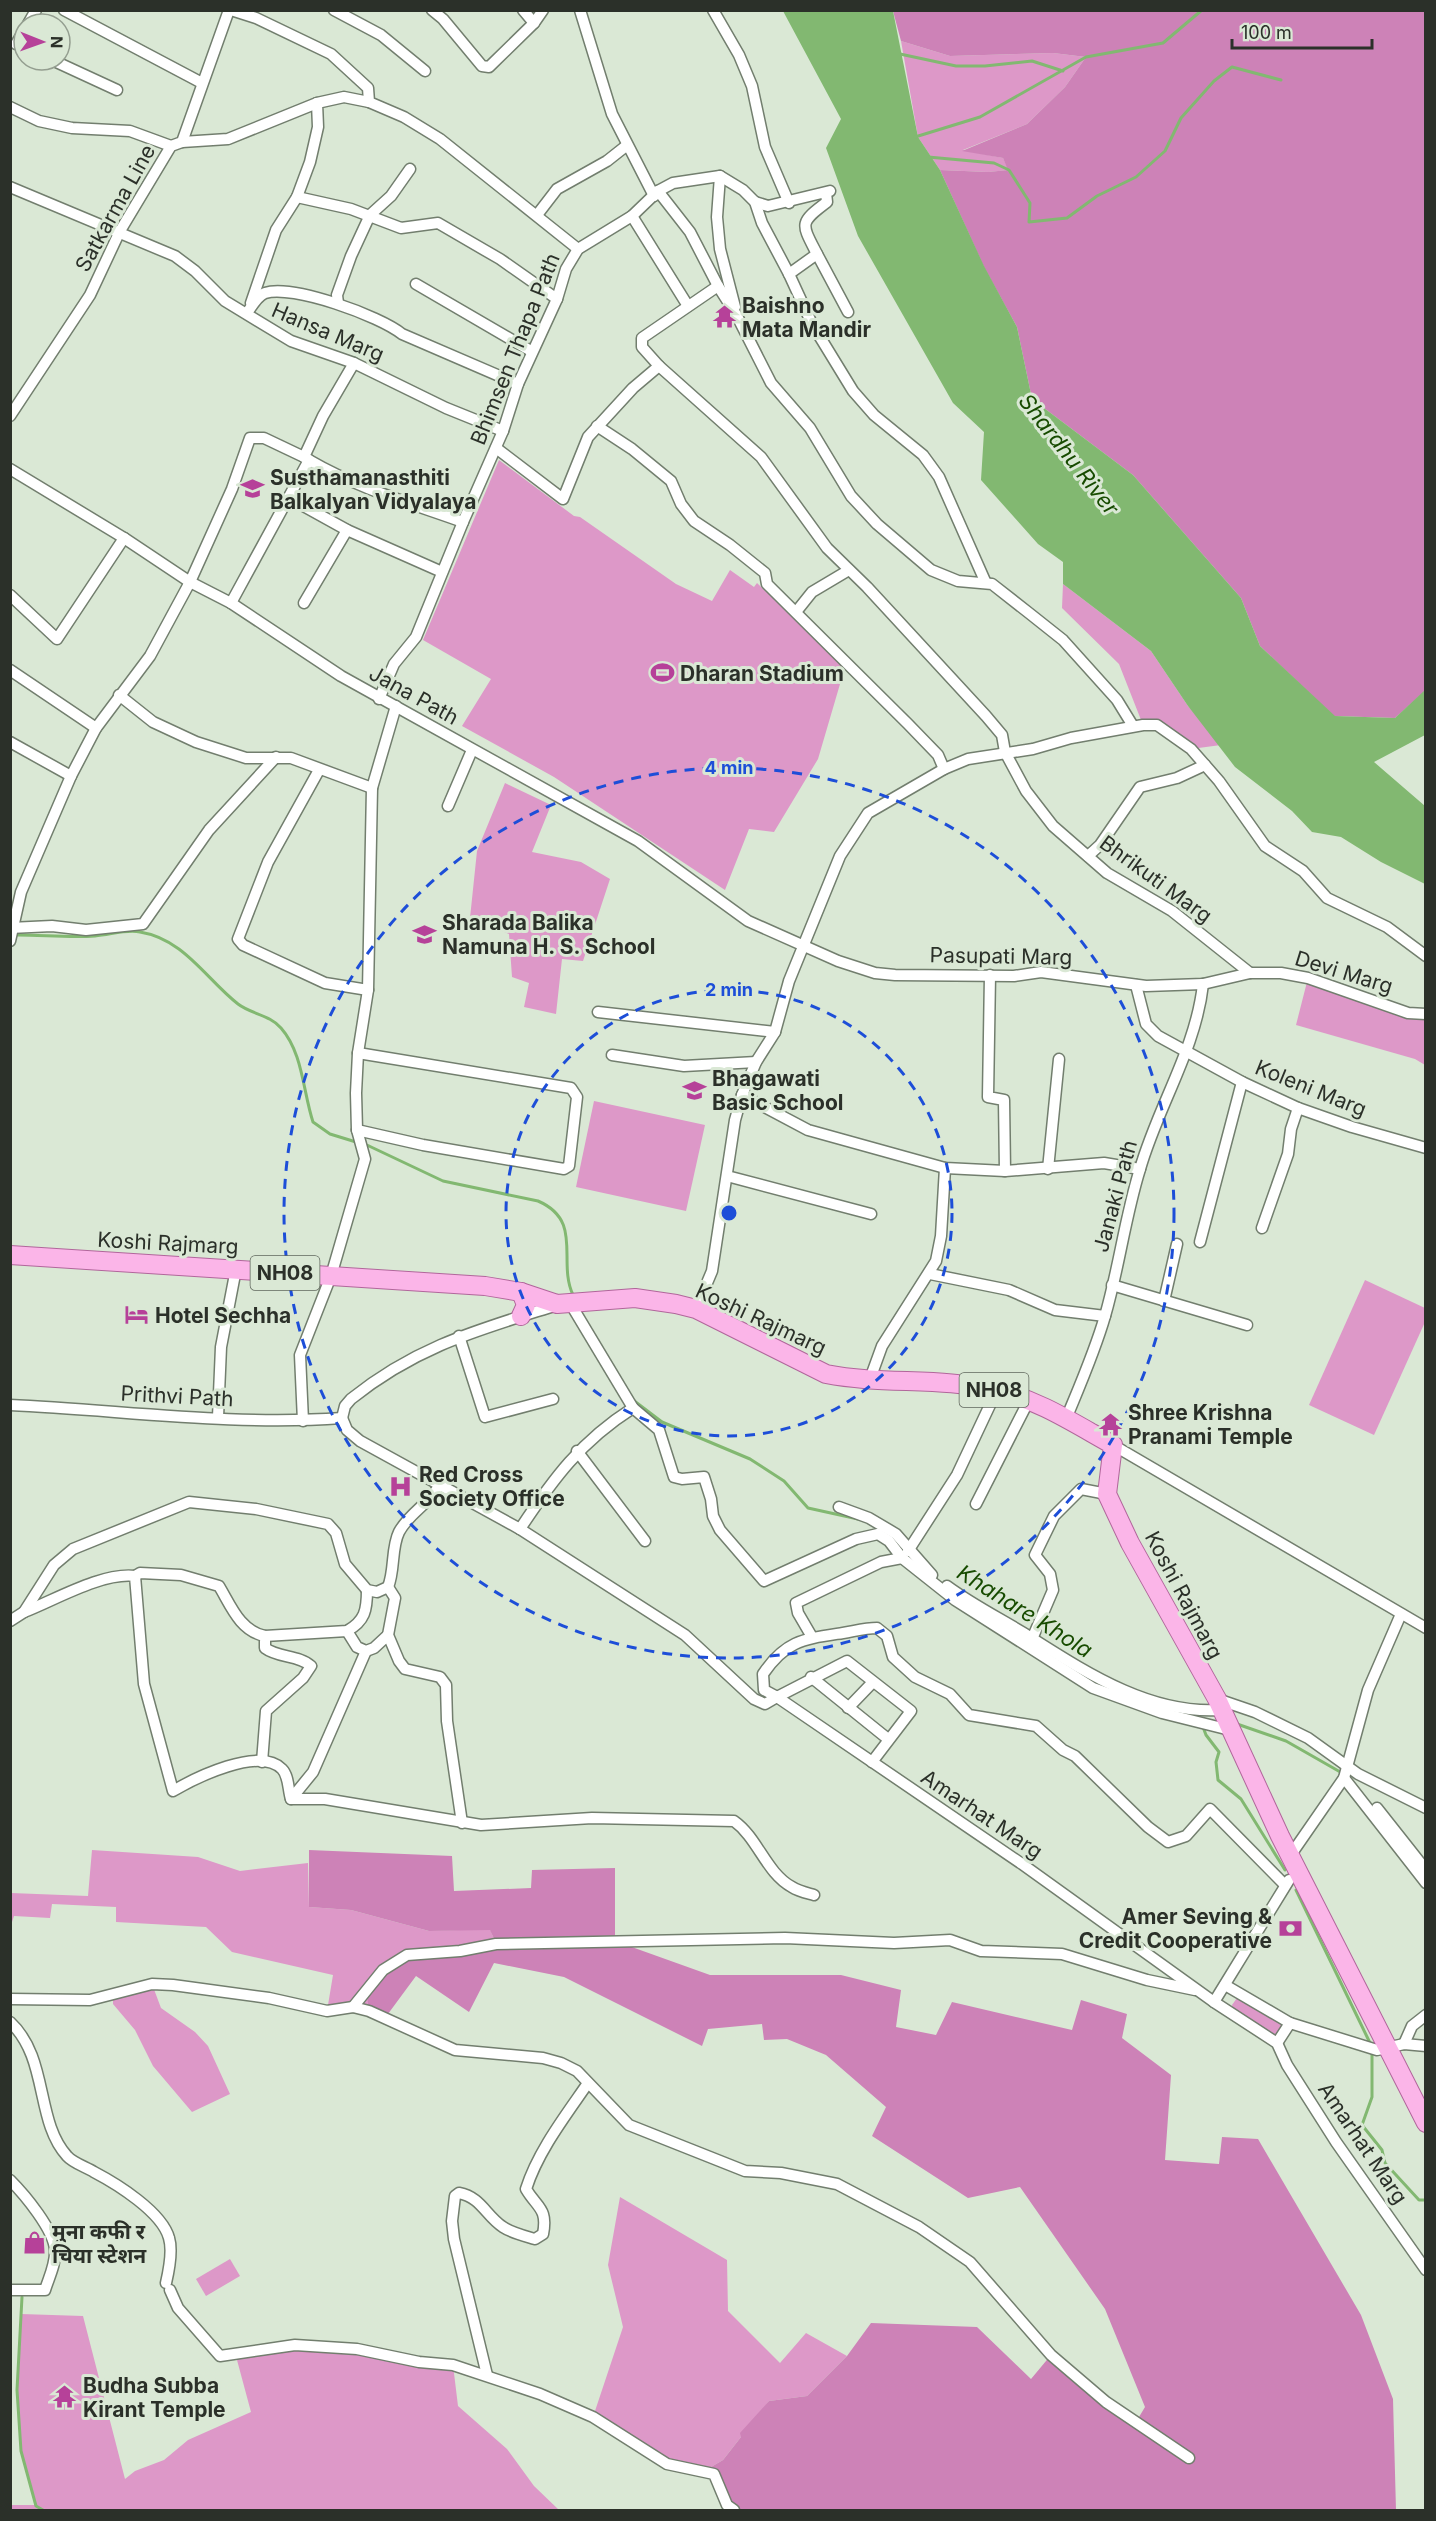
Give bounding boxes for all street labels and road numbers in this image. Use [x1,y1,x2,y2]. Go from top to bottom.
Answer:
street label: Satkarma Line [70,140,160,276]
street label: Bhimsen Thapa Path [465,250,565,448]
street label: Hansa Marg [268,297,388,367]
street label: Jana Path [365,660,463,730]
street label: Bhrikuti Marg [1095,830,1217,928]
street label: Pasupati Marg [929,942,1073,970]
street label: Devi Marg [1292,945,1396,999]
street label: Koleni Marg [1252,1054,1370,1122]
street label: Janaki Path [1088,1137,1142,1255]
street label: Koshi Rajmarg [97,1227,239,1259]
road number: NH08 [250,1256,320,1290]
street label: Koshi Rajmarg [692,1278,830,1360]
road number: NH08 [960,1373,1028,1407]
street label: Prithvi Path [120,1381,234,1411]
street label: Koshi Rajmarg [1140,1527,1228,1663]
street label: Amarhat Marg [917,1764,1047,1864]
street label: Amarhat Marg [1313,2078,1413,2208]

